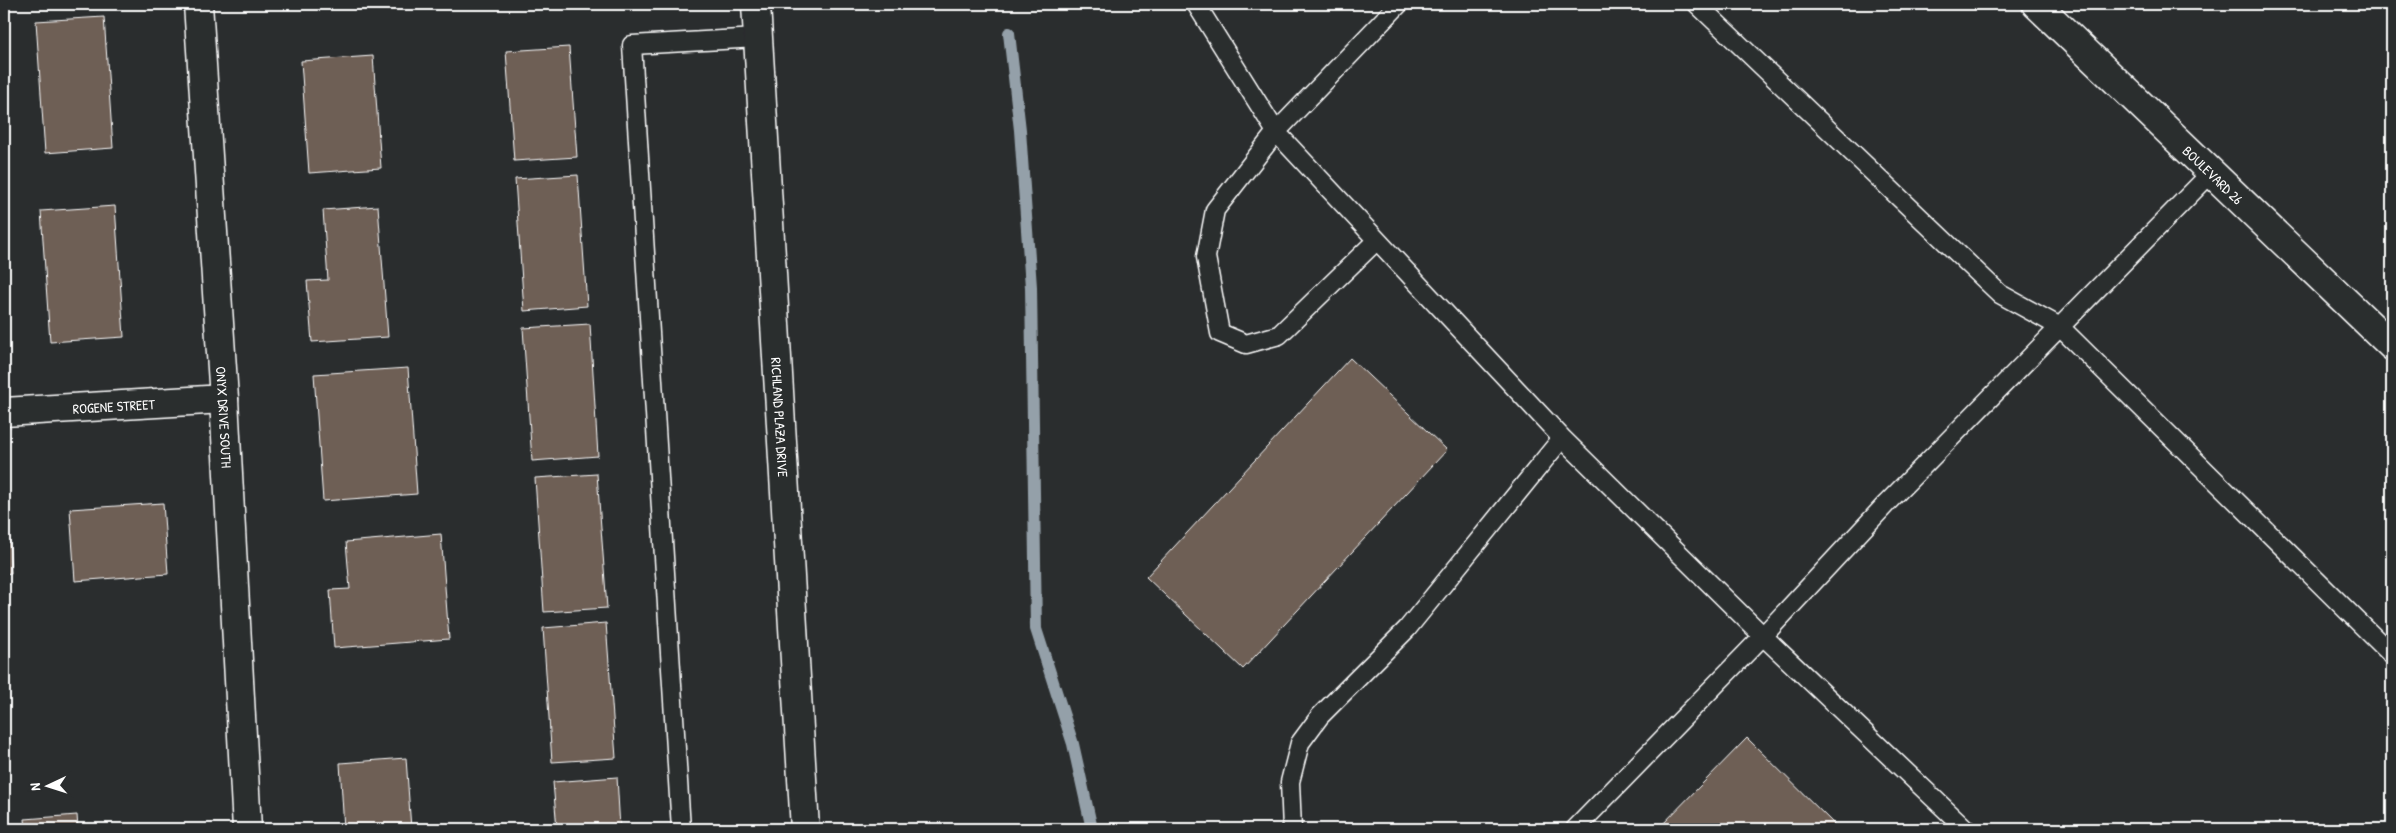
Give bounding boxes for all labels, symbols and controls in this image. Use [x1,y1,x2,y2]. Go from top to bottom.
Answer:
street label: BOULEVARD 26 [2179,141,2248,208]
street label: RICHLAND PLAZA DRIVE [768,357,794,478]
street label: ONYX DRIVE SOUTH [212,366,237,469]
street label: ROGENE STREET [72,394,156,417]
north arrow [22,760,72,810]
text: N [25,782,44,791]

